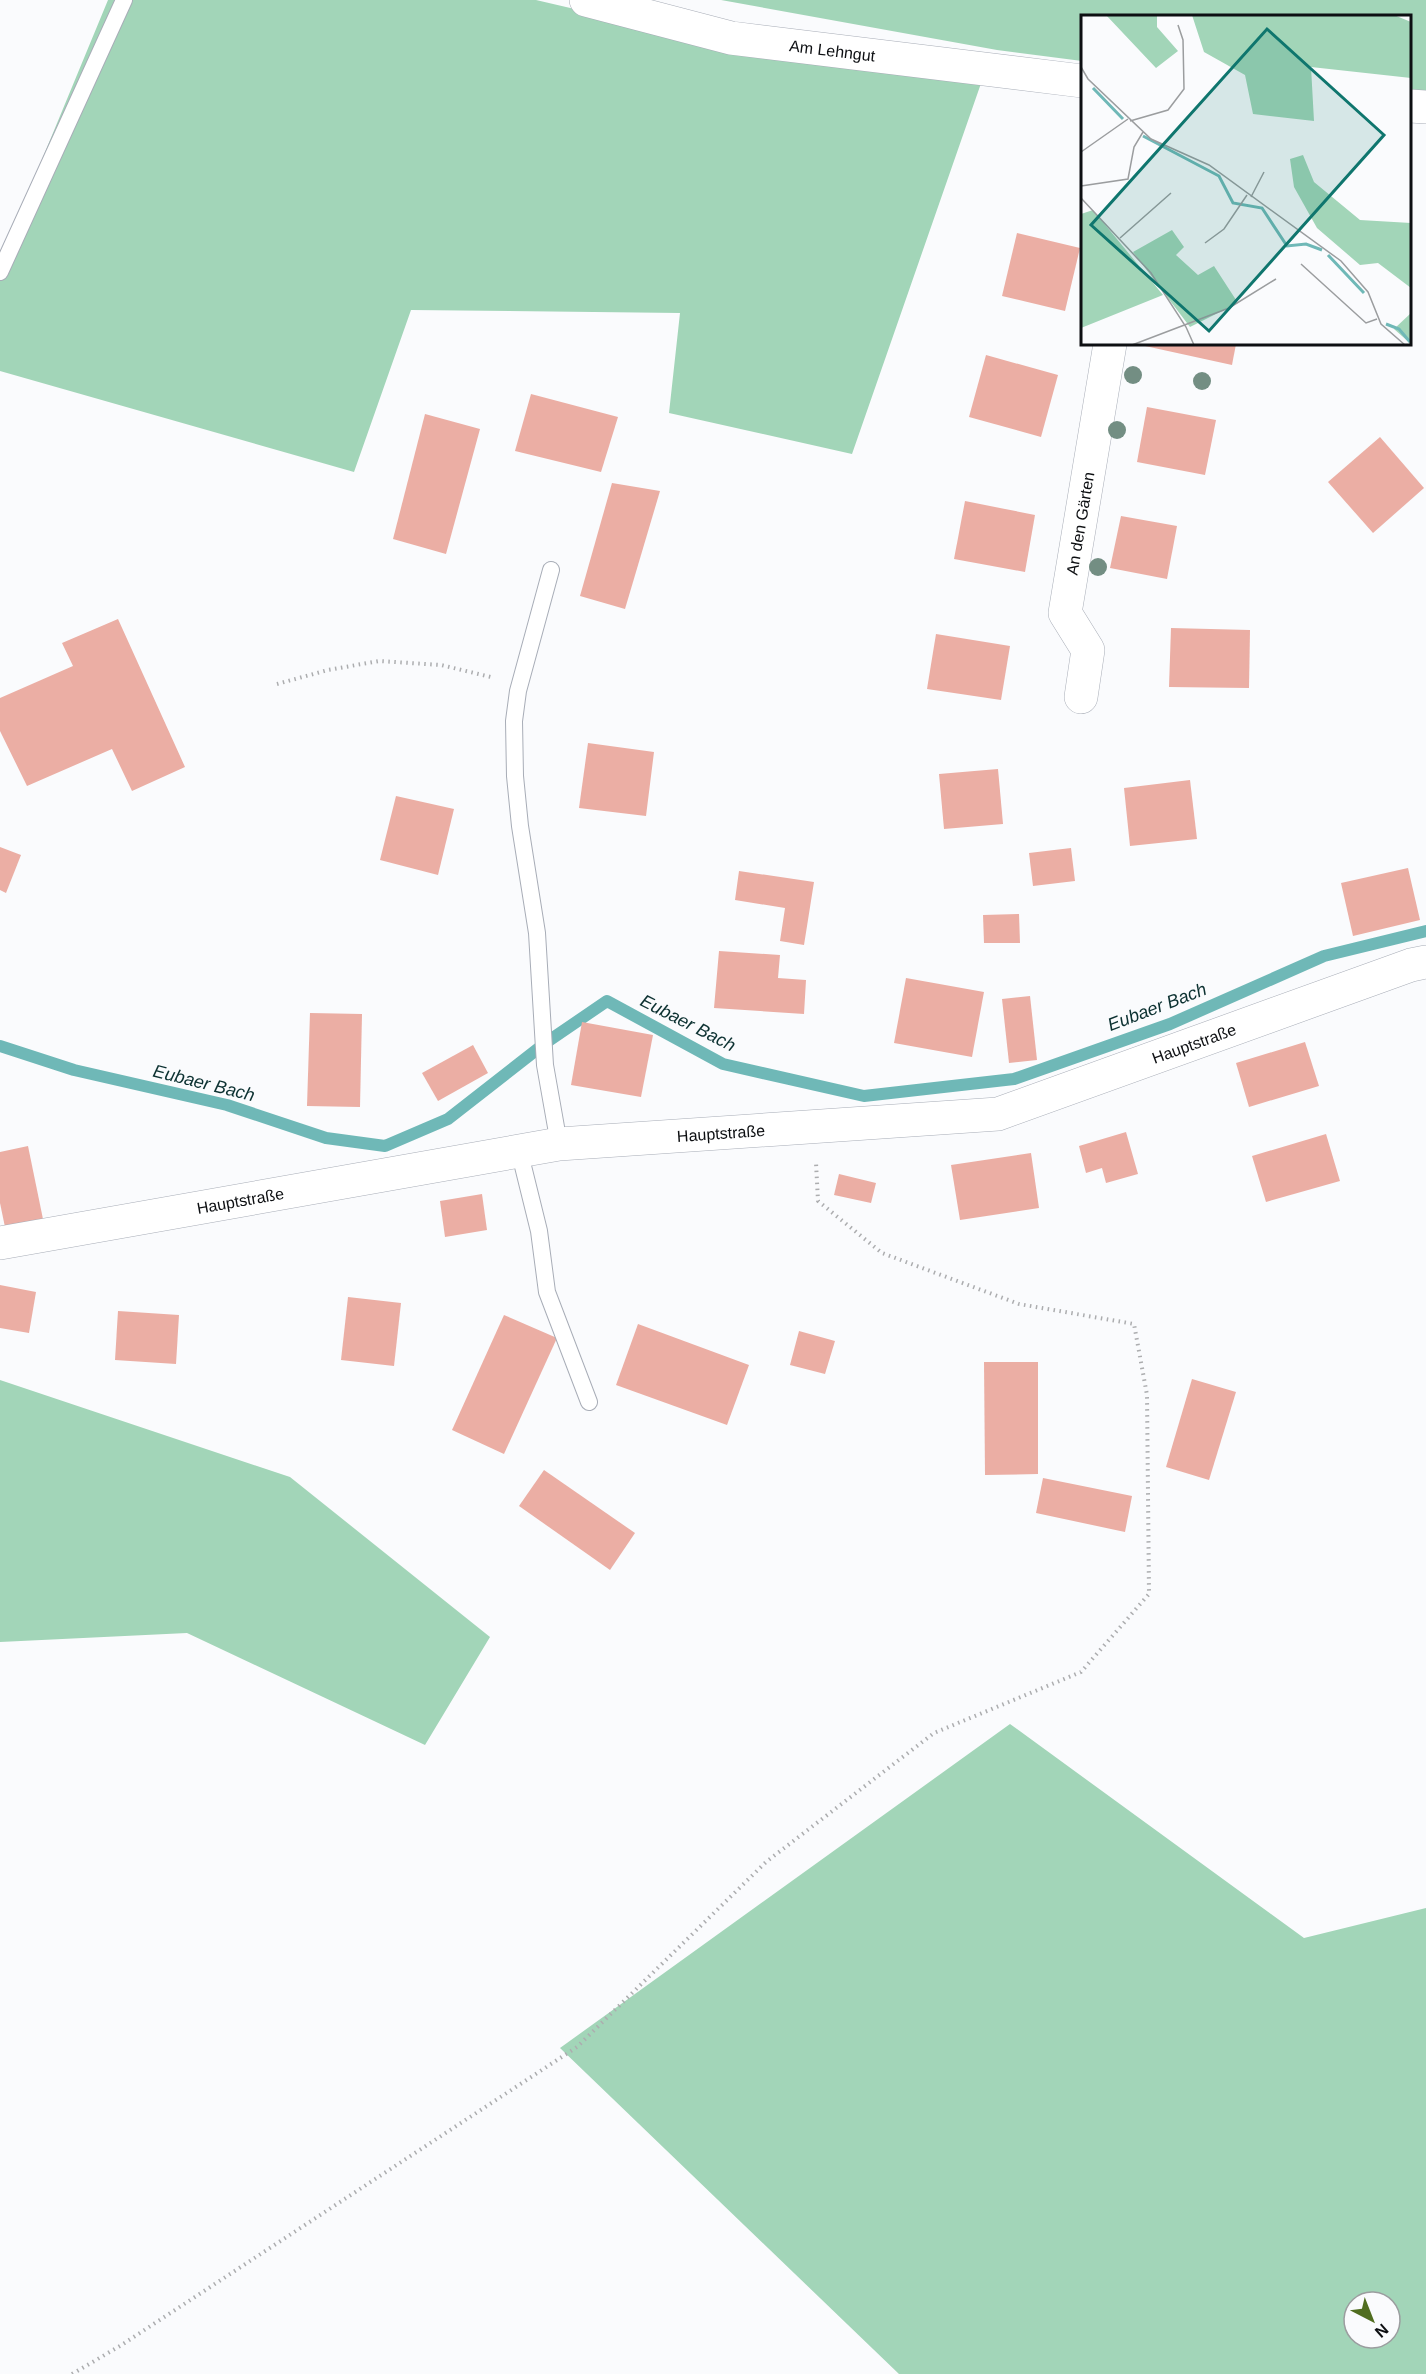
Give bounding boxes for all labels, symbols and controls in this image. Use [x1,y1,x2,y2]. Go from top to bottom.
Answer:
inset map [1081,15,1411,345]
street label: Am Lehngut [788,37,877,65]
street label: An den Gärten [1064,471,1097,576]
water label: Eubaer Bach [1105,979,1209,1035]
water label: Eubaer Bach [637,990,739,1056]
street label: Hauptstraße [1150,1021,1238,1067]
water label: Eubaer Bach [151,1061,257,1105]
street label: Hauptstraße [676,1122,766,1145]
street label: Hauptstraße [195,1185,285,1217]
north arrow [1342,2290,1402,2350]
text: N [1372,2321,1392,2341]

